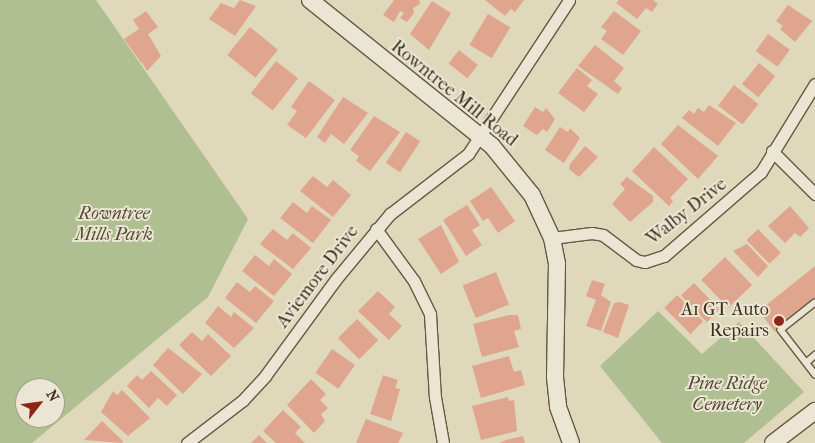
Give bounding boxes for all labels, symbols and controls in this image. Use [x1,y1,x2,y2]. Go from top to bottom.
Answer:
street label: Rowntree Mill Road [386,36,522,152]
street label: Walby Drive [643,174,731,250]
park label: Rowntree Mills Park [75,204,153,246]
street label: Aviemore Drive [272,222,364,332]
place label: A1 GT Auto Repairs [681,300,769,342]
marker: A1 GT Auto Repairs [773,315,785,327]
park label: Pine Ridge Cemetery [687,374,767,416]
north arrow [15,378,65,428]
text: N [43,387,63,405]

